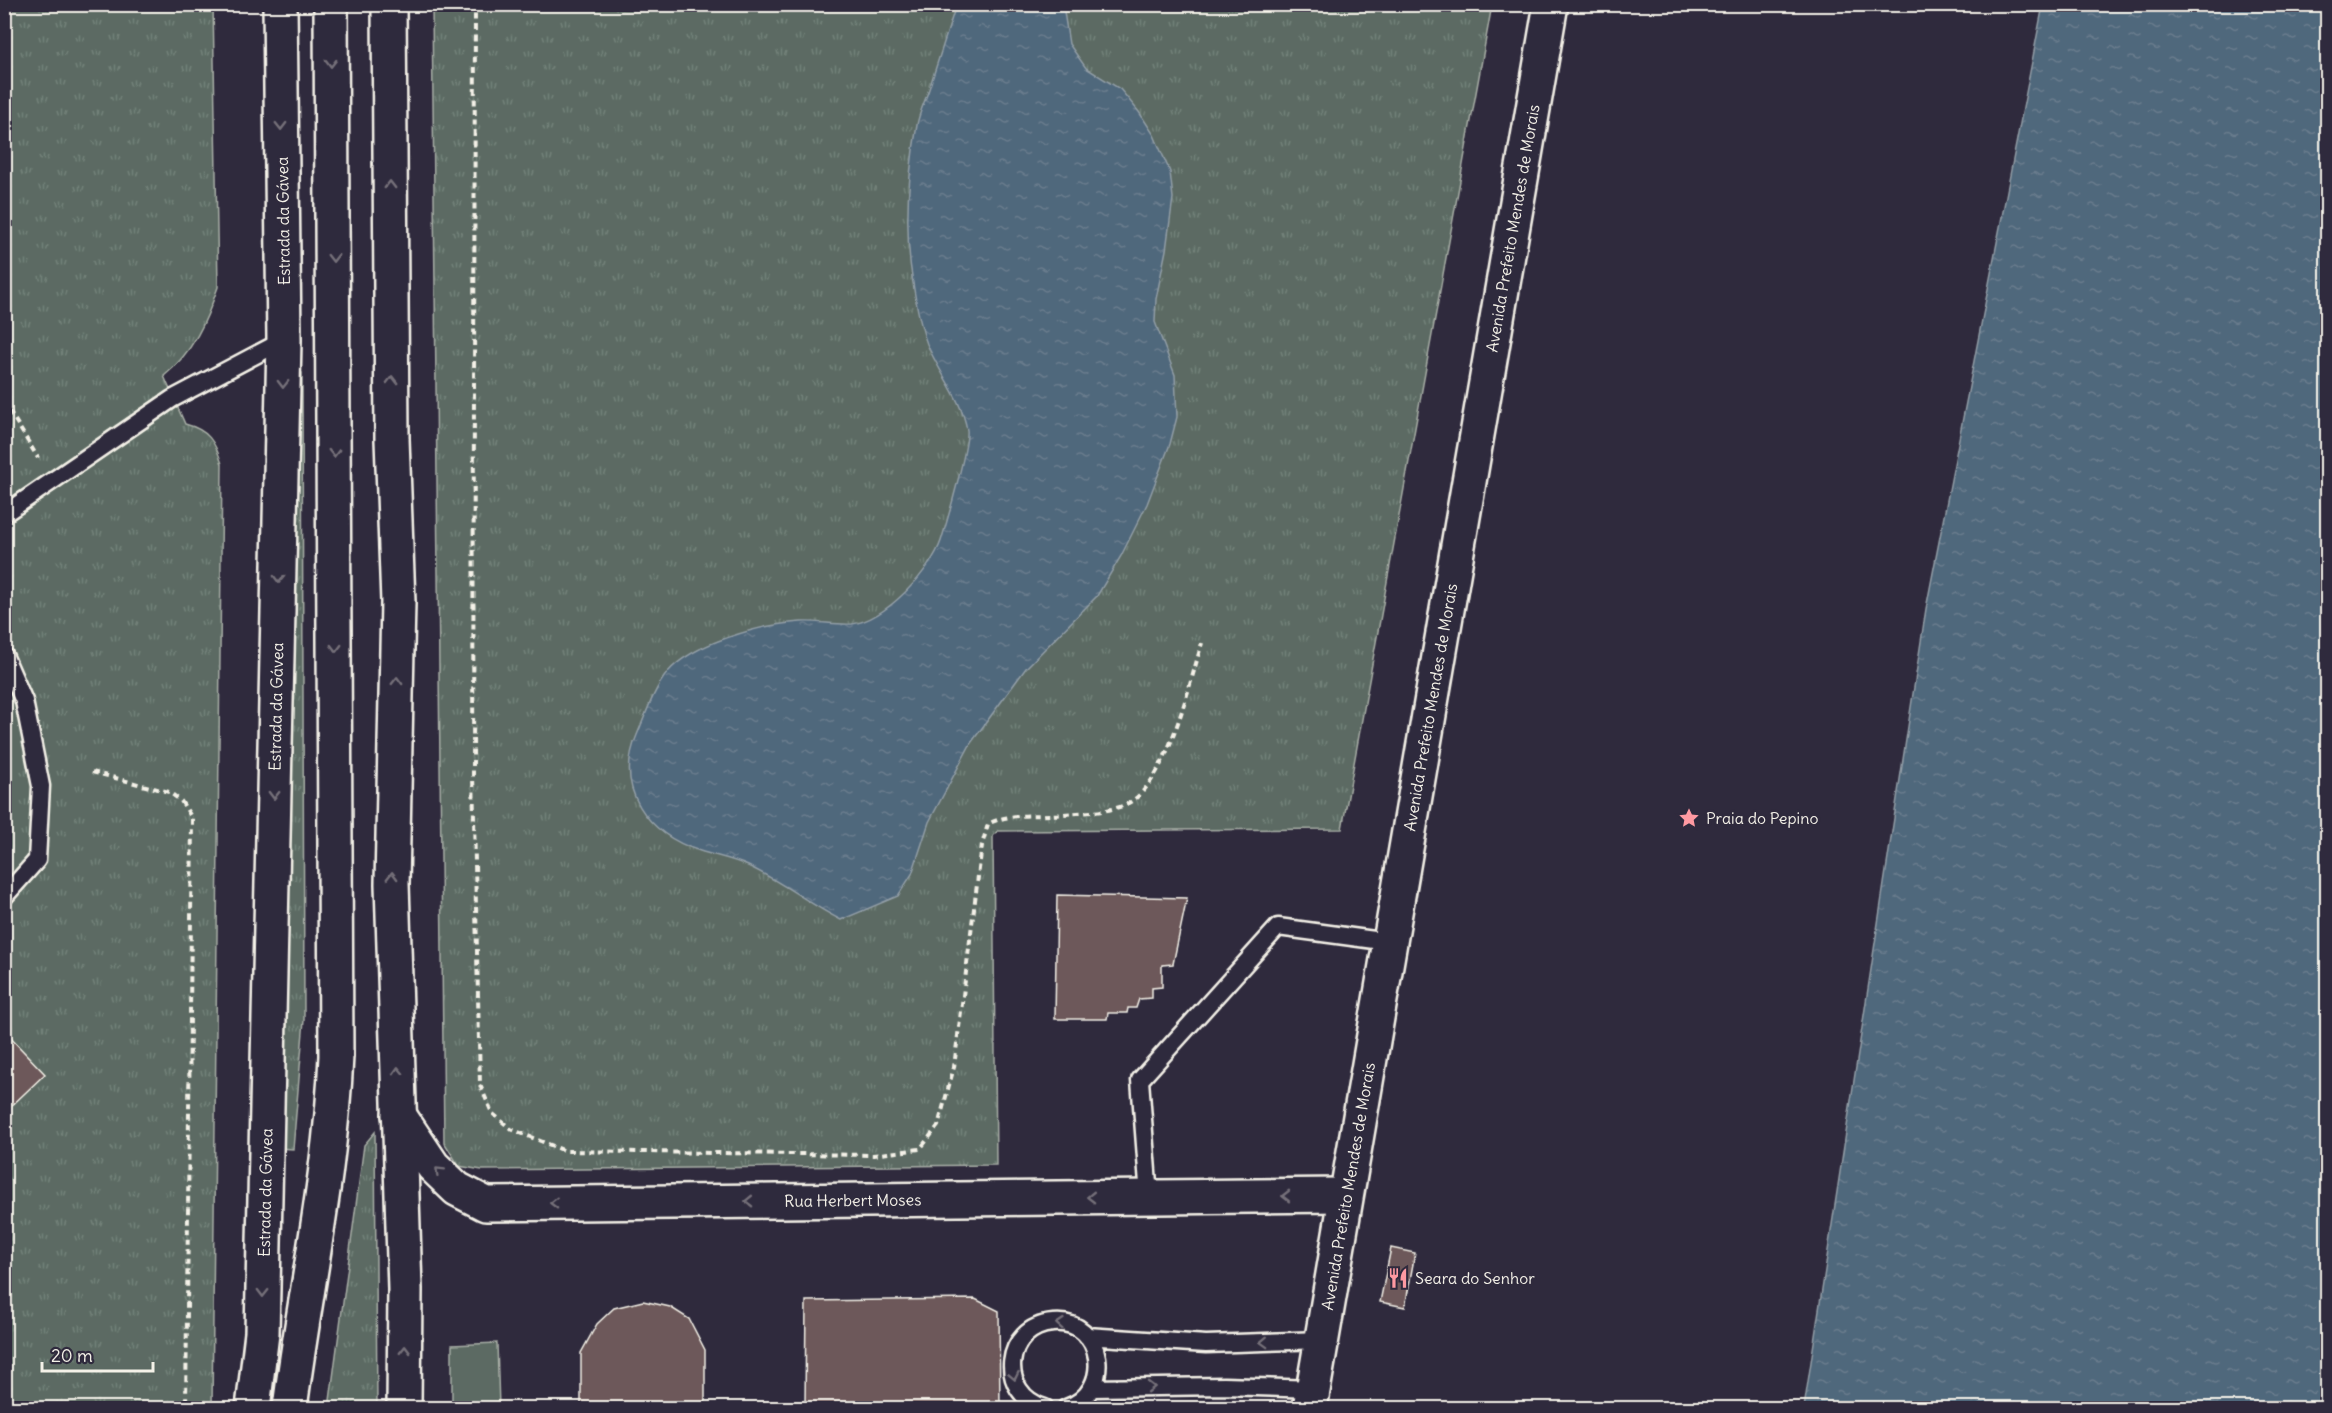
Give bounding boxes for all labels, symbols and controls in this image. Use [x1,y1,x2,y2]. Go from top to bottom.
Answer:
one-way arrow [325,58,337,67]
street label: Avenida Prefeito Mendes de Morais [1481,103,1544,354]
one-way arrow [275,121,287,130]
street label: Estrada da Gávea [272,157,294,285]
one-way arrow [384,181,396,190]
one-way arrow [327,253,339,262]
one-way arrow [386,376,398,385]
one-way arrow [277,379,290,388]
one-way arrow [328,448,340,457]
one-way arrow [273,574,285,583]
street label: Avenida Prefeito Mendes de Morais [1399,582,1461,833]
street label: Estrada da Gávea [264,642,287,771]
one-way arrow [330,643,342,652]
one-way arrow [390,677,403,686]
one-way arrow [268,790,280,799]
place icon: Praia do Pepino [1677,806,1701,830]
place label: Praia do Pepino [1706,808,1818,828]
one-way arrow [386,872,399,881]
street label: Avenida Prefeito Mendes de Morais [1317,1061,1379,1312]
one-way arrow [391,1067,404,1076]
street label: Estrada da Gávea [254,1128,277,1257]
one-way arrow [435,1167,445,1178]
street label: Rua Herbert Moses [784,1189,921,1211]
one-way arrow [1282,1190,1291,1202]
one-way arrow [1087,1191,1096,1203]
one-way arrow [745,1195,754,1207]
one-way arrow [550,1197,559,1209]
restaurant icon: Seara do Senhor [1386,1266,1410,1290]
place label: Seara do Senhor [1415,1268,1535,1288]
one-way arrow [256,1289,269,1298]
one-way arrow [1055,1318,1065,1331]
scale bar [42,1335,153,1373]
one-way arrow [1260,1336,1269,1348]
text: 20 m [51,1344,93,1367]
one-way arrow [399,1346,411,1355]
one-way arrow [1007,1371,1020,1381]
one-way arrow [1146,1381,1155,1393]

